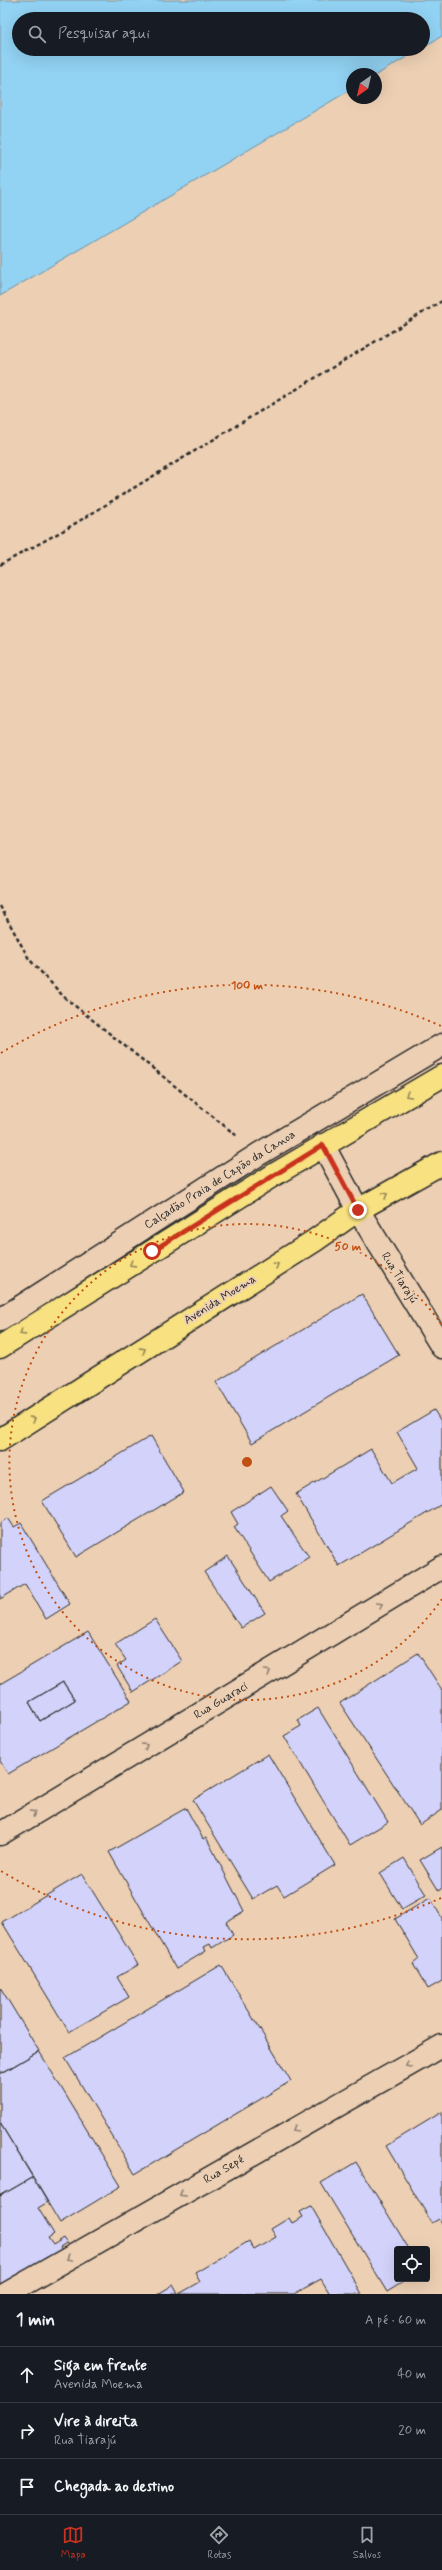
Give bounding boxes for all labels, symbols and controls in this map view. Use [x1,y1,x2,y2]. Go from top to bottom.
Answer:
search box [12,12,430,56]
icon: search [26,23,48,45]
text: Pesquisar aqui [58,24,150,44]
north arrow [346,68,382,104]
text: 100 m [231,978,264,994]
one-way arrow [405,1091,412,1098]
street label: Calçadão Praia de Capão da Canoa [141,1127,299,1233]
one-way arrow [381,1192,388,1199]
route end [349,1201,367,1219]
text: 50 m [335,1239,362,1255]
route start [143,1242,161,1260]
street label: Rua Tiarajú [377,1250,421,1307]
one-way arrow [129,1259,136,1267]
one-way arrow [272,1262,279,1270]
street label: Avenida Moema [181,1271,259,1329]
one-way arrow [20,1329,27,1336]
one-way arrow [139,1347,146,1354]
one-way arrow [29,1417,36,1424]
centre of rings [240,1455,254,1469]
one-way arrow [376,1602,383,1610]
one-way arrow [264,1670,271,1677]
street label: Rua Guaraci [191,1678,251,1723]
one-way arrow [141,1744,148,1751]
one-way arrow [29,1811,36,1818]
one-way arrow [405,2061,412,2068]
one-way arrow [292,2125,299,2132]
street label: Rua Sepé [201,2152,248,2188]
one-way arrow [179,2189,186,2196]
map controls [394,2246,430,2282]
button: locate [394,2246,430,2282]
one-way arrow [66,2254,73,2261]
text: 1 min [16,2309,55,2331]
text: A pé · 60 m [365,2312,426,2329]
text: Siga em frente [54,2356,147,2376]
icon: ahead [16,2364,38,2386]
text: 40 m [397,2366,426,2383]
text: Avenida Moema [54,2376,143,2393]
text: Vire à direita [54,2412,138,2432]
icon: right [16,2420,38,2442]
text: 20 m [398,2422,426,2439]
text: Rua Tiarajú [54,2432,116,2449]
icon: arrive [16,2476,38,2498]
text: Chegada ao destino [54,2477,174,2497]
tab: Mapa [61,2524,86,2562]
tab: Rotas [207,2524,231,2562]
tab: Salvos [353,2524,381,2562]

